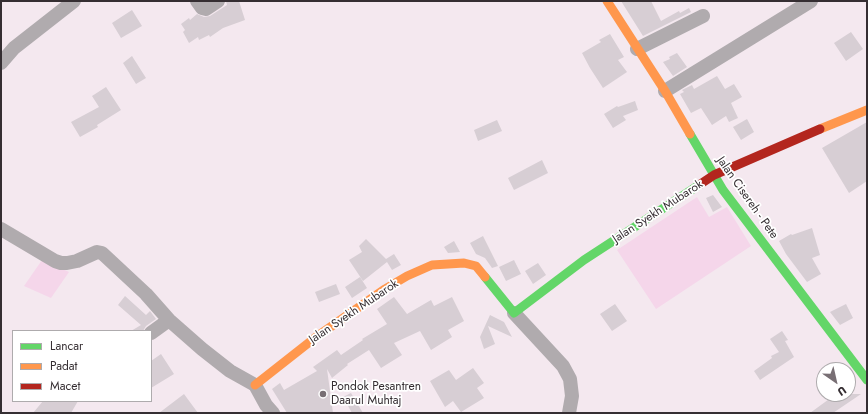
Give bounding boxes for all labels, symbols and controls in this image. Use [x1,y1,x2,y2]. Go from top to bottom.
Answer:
street label: Jalan Cisereh - Pete [713,154,781,242]
street label: Jalan Syekh Mubarok [610,177,706,247]
street label: Jalan Syekh Mubarok [307,277,401,347]
legend [12,330,152,402]
text: Lancar [50,337,83,355]
text: Padat [50,357,77,375]
north arrow [816,362,856,402]
text: Macet [50,377,80,395]
place label: Pondok Pesantren Daarul Muhtaj [331,380,421,408]
text: U [834,382,850,400]
marker: Pondok Pesantren Daarul Muhtaj [318,389,328,399]

